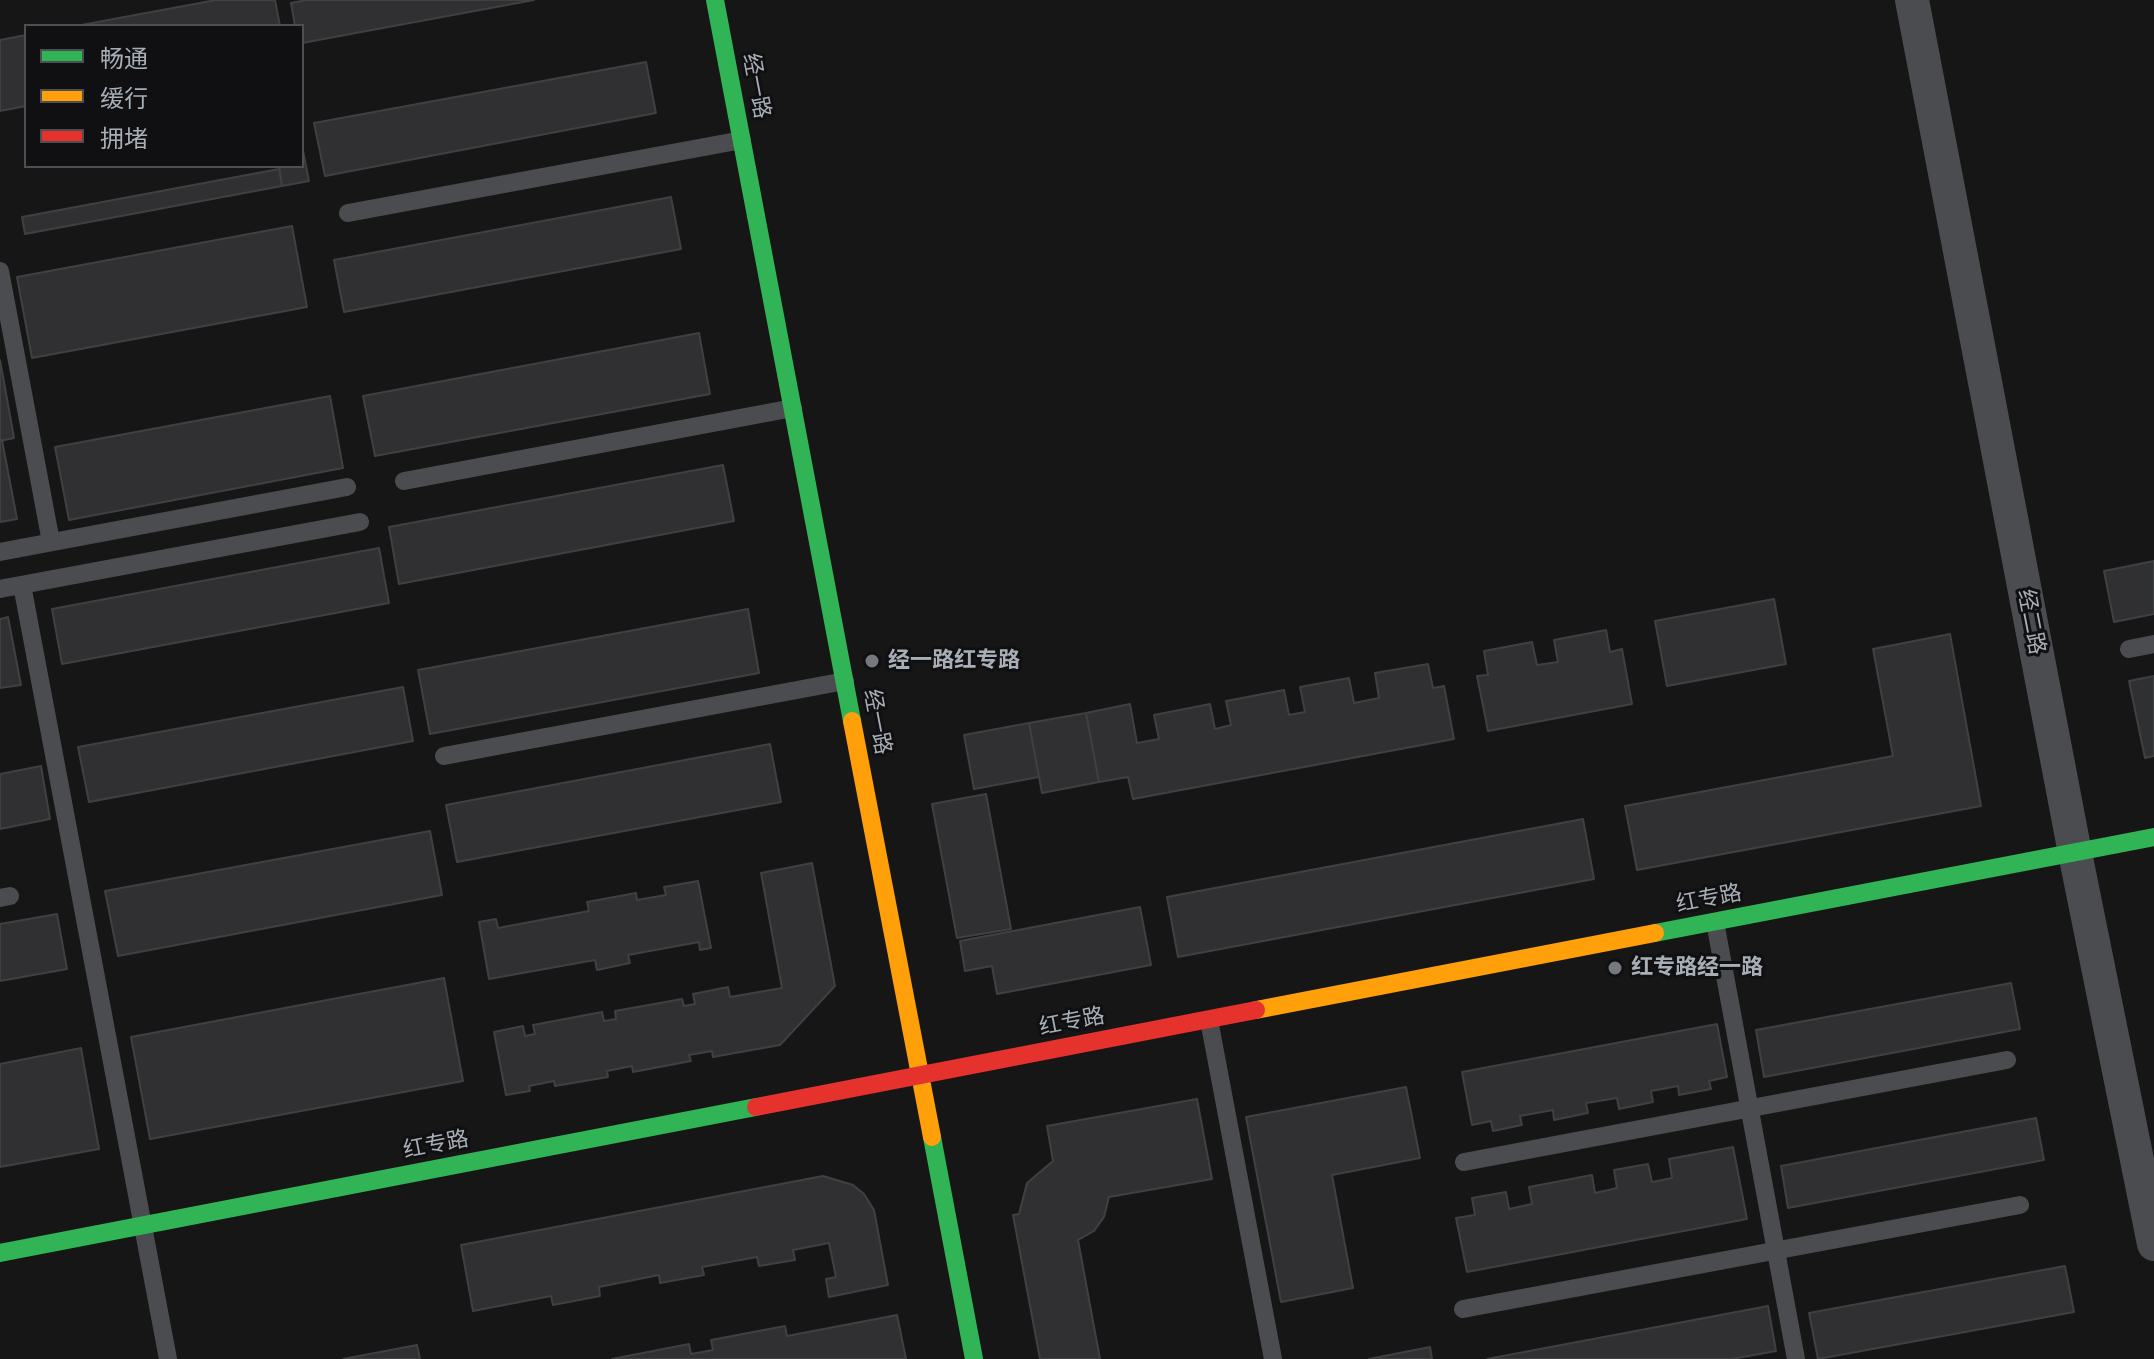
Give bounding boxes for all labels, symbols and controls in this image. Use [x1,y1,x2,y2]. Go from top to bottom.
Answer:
legend [24,24,304,168]
text: 畅通 [100,45,148,73]
street label: 经一路 [737,51,775,121]
text: 缓行 [100,85,148,113]
text: 拥堵 [100,125,148,153]
street label: 经二路 [2012,587,2050,657]
place label: 经一路红专路 [888,648,1020,674]
marker: 经一路红专路 [863,652,881,670]
street label: 经一路 [858,687,896,757]
street label: 红专路 [1674,880,1744,918]
place label: 红专路经一路 [1631,955,1763,981]
marker: 红专路经一路 [1606,959,1624,977]
street label: 红专路 [1037,1003,1107,1041]
street label: 红专路 [401,1126,471,1164]

